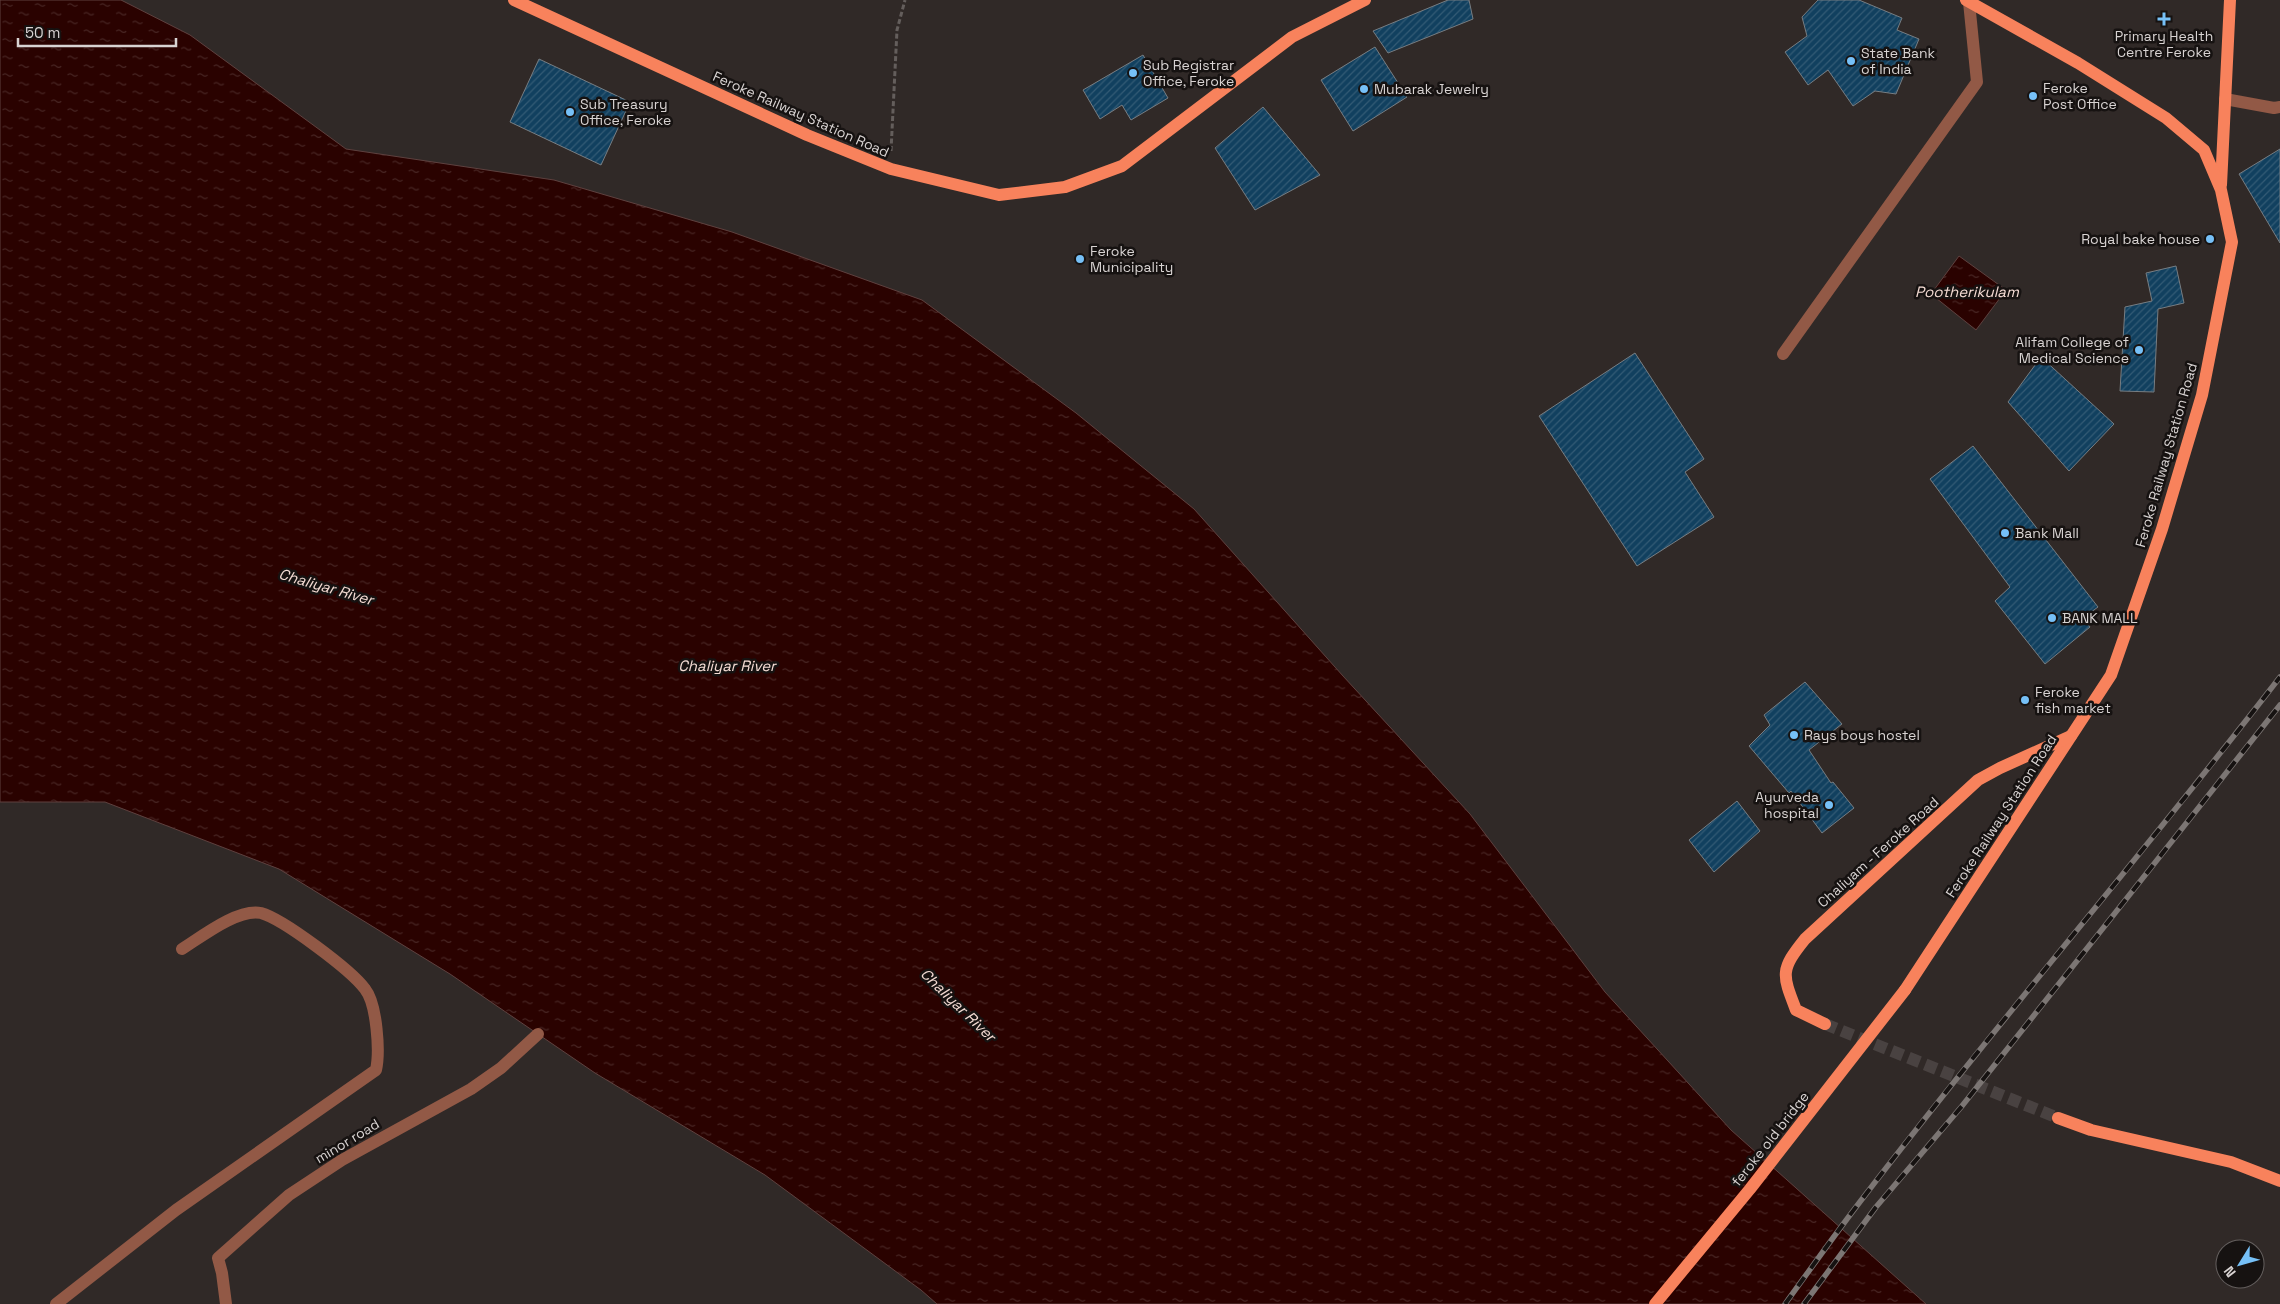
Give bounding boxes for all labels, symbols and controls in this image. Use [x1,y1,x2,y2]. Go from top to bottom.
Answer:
marker: Primary Health Centre Feroke [2157,12,2171,26]
scale bar [18,15,175,47]
text: 50 m [25,23,60,42]
place label: Primary Health Centre Feroke [2115,27,2213,61]
place label: State Bank of India [1861,44,1936,78]
marker: State Bank of India [1845,55,1857,67]
place label: Sub Registrar Office, Feroke [1143,56,1234,90]
street label: Feroke Railway Station Road [710,67,892,161]
marker: Sub Registrar Office, Feroke [1127,67,1139,79]
place label: Feroke Post Office [2043,79,2117,113]
place label: Mubarak Jewelry [1374,80,1489,98]
marker: Mubarak Jewelry [1358,83,1370,95]
marker: Feroke Post Office [2027,90,2039,102]
place label: Sub Treasury Office, Feroke [580,95,671,129]
marker: Sub Treasury Office, Feroke [564,106,576,118]
place label: Royal bake house [2081,230,2200,248]
marker: Royal bake house [2204,233,2216,245]
place label: Feroke Municipality [1090,242,1173,276]
marker: Feroke Municipality [1074,253,1086,265]
water label: Pootherikulam [1915,282,2020,301]
place label: Alifam College of Medical Science [2015,333,2129,367]
marker: Alifam College of Medical Science [2133,344,2145,356]
street label: Feroke Railway Station Road [2131,361,2201,549]
place label: Bank Mall [2015,524,2079,542]
marker: Bank Mall [1999,527,2011,539]
water label: Chaliyar River [277,564,377,609]
place label: BANK MALL [2062,609,2138,627]
marker: BANK MALL [2046,612,2058,624]
water label: Chaliyar River [678,656,777,675]
place label: Feroke fish market [2035,683,2111,717]
marker: Feroke fish market [2019,694,2031,706]
place label: Rays boys hostel [1804,726,1920,744]
marker: Rays boys hostel [1788,729,1800,741]
street label: Feroke Railway Station Road [1941,731,2061,901]
place label: Ayurveda hospital [1755,788,1819,822]
street label: Chaliyam - Feroke Road [1814,793,1942,911]
marker: Ayurveda hospital [1823,799,1835,811]
water label: Chaliyar River [917,964,1001,1046]
street label: feroke old bridge [1727,1088,1813,1190]
street label: minor road [311,1115,383,1167]
north arrow [2215,1239,2265,1289]
text: N [2220,1263,2240,1281]

